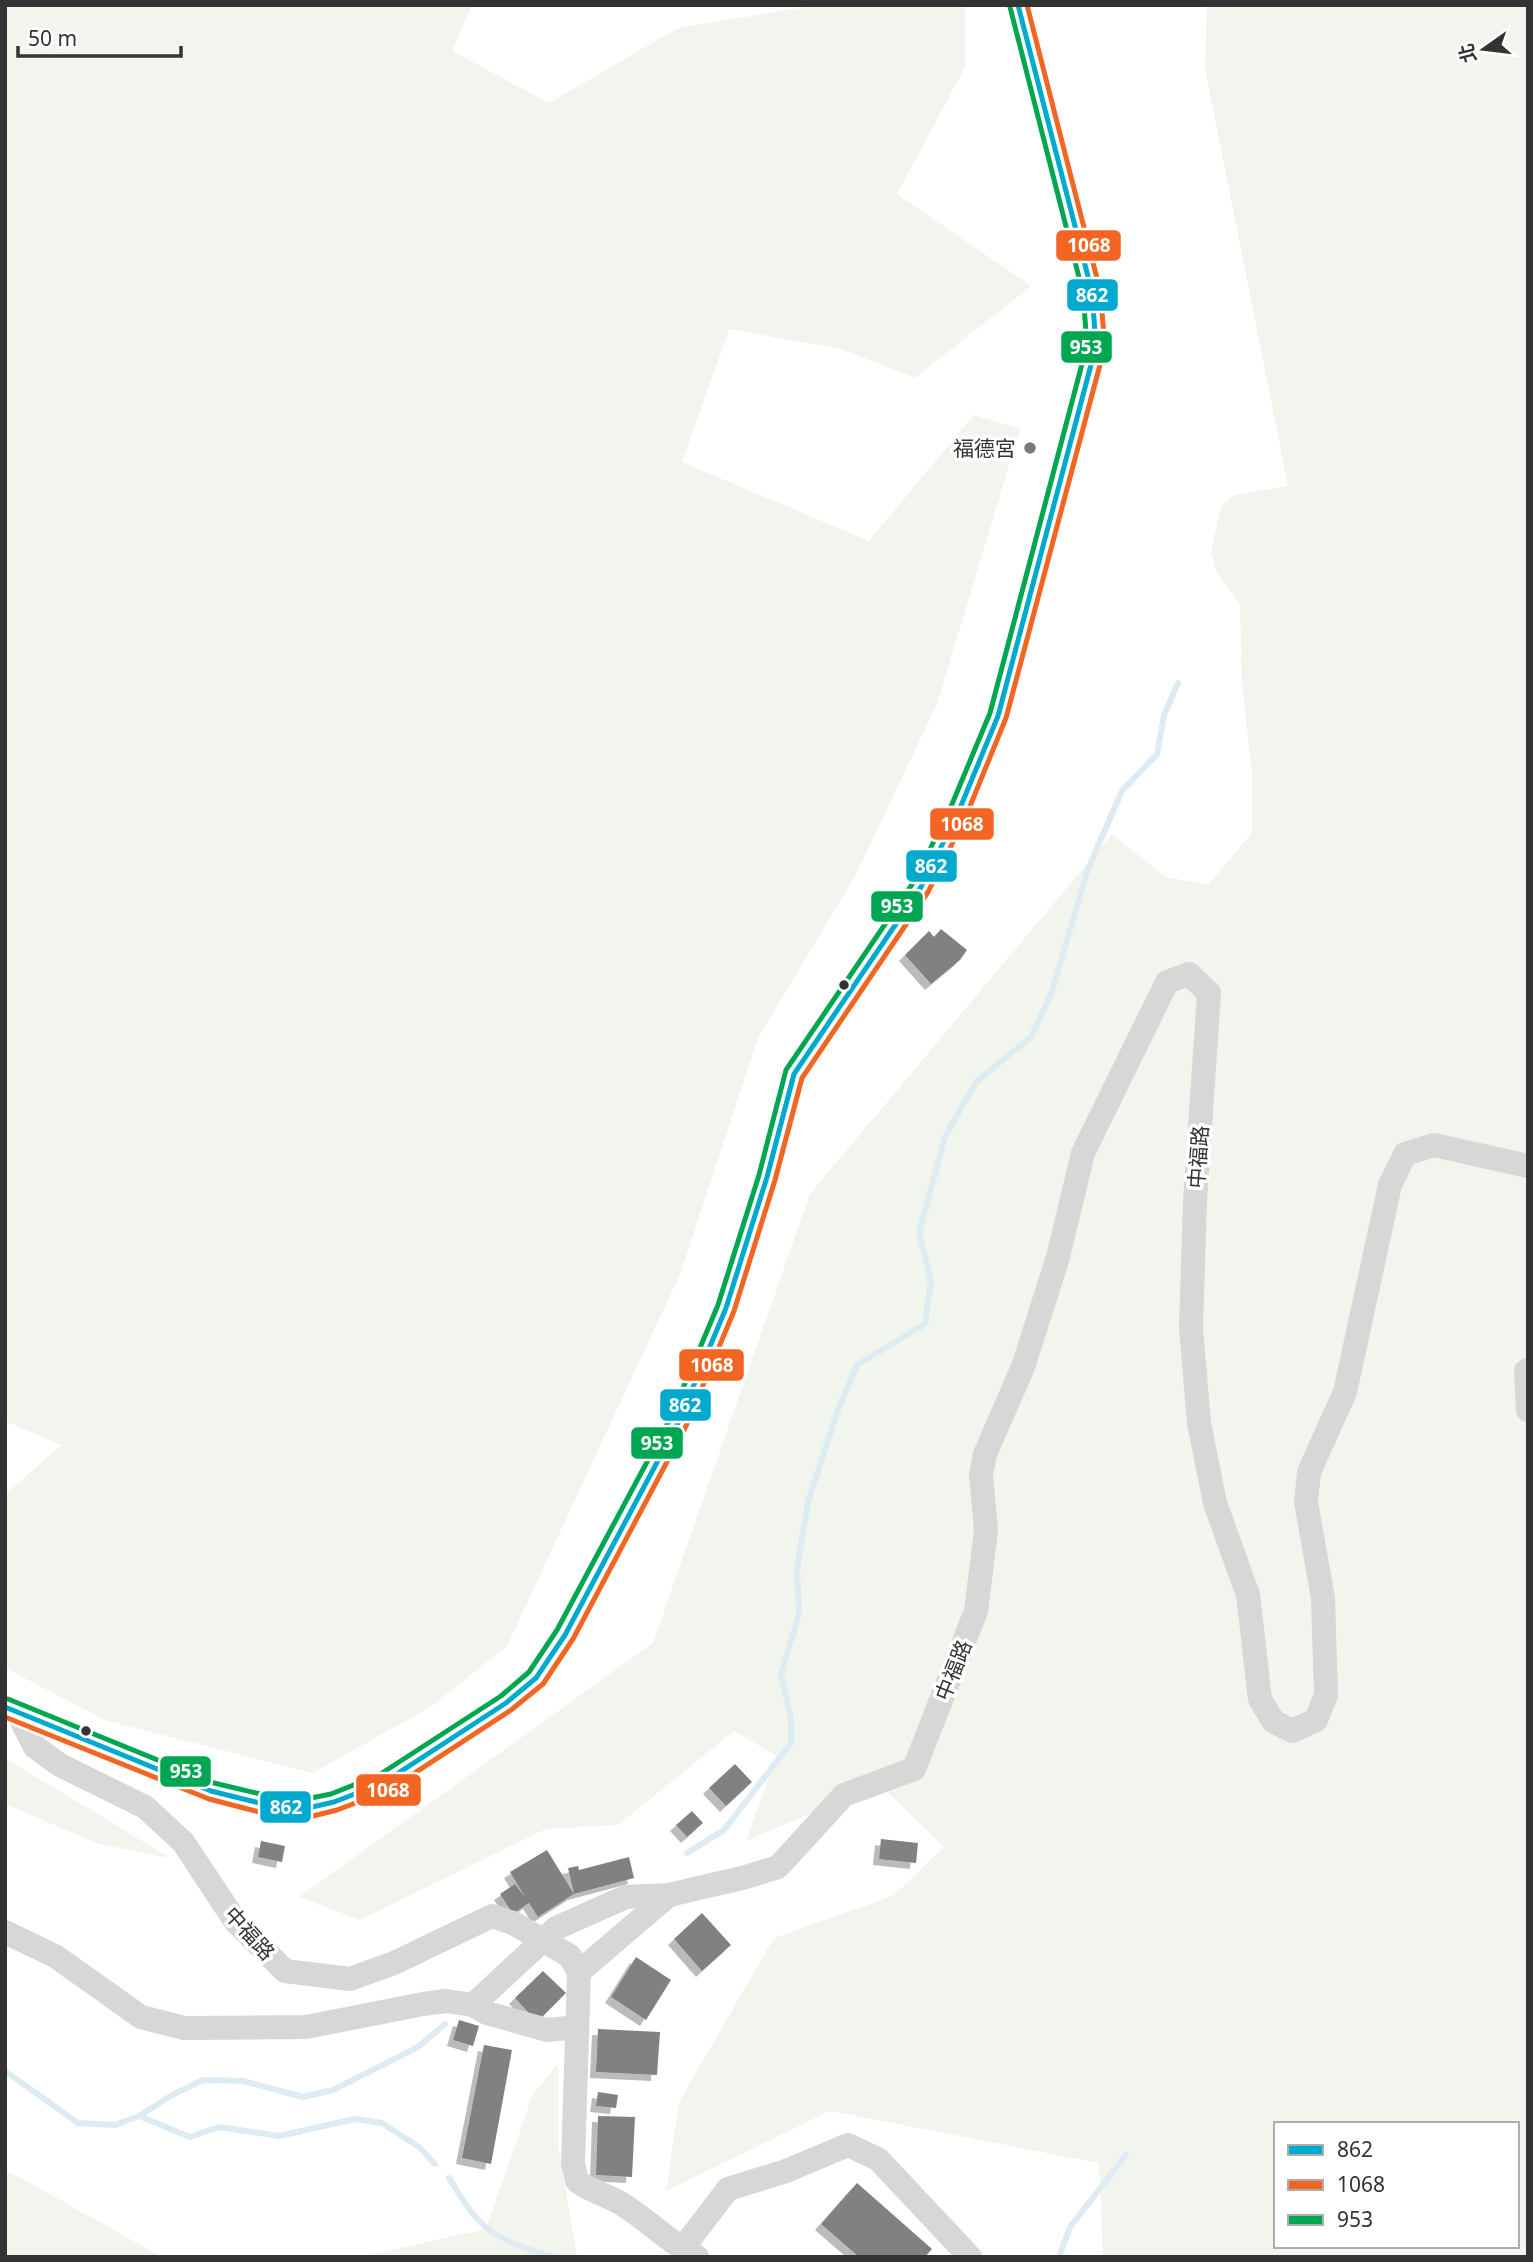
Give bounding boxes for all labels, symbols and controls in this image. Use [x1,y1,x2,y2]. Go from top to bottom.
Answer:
scale bar [18,14,180,58]
north arrow [1449,14,1519,84]
text: 50 m [28,24,77,52]
text: 北 [1453,41,1482,65]
line badge: 1068 [1055,229,1122,262]
text: 1068 [1067,232,1111,258]
line badge: 862 [1066,278,1119,312]
text: 862 [1076,282,1108,308]
line badge: 953 [1060,330,1113,364]
text: 953 [1070,334,1102,360]
place label: 福德宮 [953,434,1016,462]
marker: 福德宮 [1022,440,1038,456]
line badge: 1068 [929,807,995,841]
text: 1068 [940,811,984,837]
line badge: 862 [905,849,958,883]
text: 862 [915,853,947,879]
line badge: 953 [870,890,924,923]
text: 953 [881,893,913,919]
unlabelled marker [837,978,851,992]
street label: 中福路 [1182,1125,1214,1189]
line badge: 1068 [678,1348,745,1382]
text: 1068 [690,1352,734,1378]
line badge: 862 [659,1388,712,1422]
text: 862 [669,1392,701,1418]
line badge: 953 [630,1426,684,1460]
text: 953 [641,1430,673,1456]
street label: 中福路 [928,1636,978,1704]
unlabelled marker [79,1724,93,1738]
line badge: 953 [159,1755,212,1788]
text: 953 [170,1758,202,1784]
line badge: 1068 [355,1773,422,1807]
text: 1068 [366,1777,410,1803]
line badge: 862 [259,1790,312,1824]
text: 862 [270,1794,302,1820]
street label: 中福路 [219,1900,281,1966]
legend [1274,2122,1519,2248]
text: 862 [1337,2135,1373,2163]
text: 1068 [1337,2170,1385,2198]
text: 953 [1337,2205,1373,2233]

